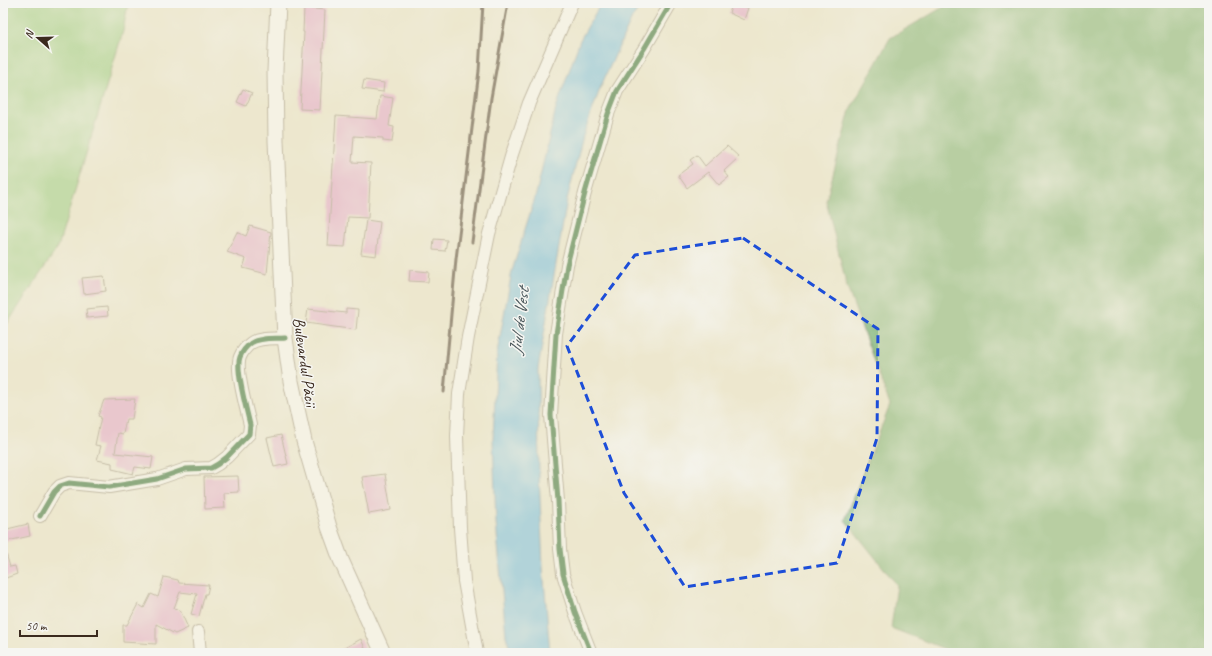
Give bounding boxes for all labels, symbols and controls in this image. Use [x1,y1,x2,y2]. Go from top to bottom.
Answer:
north arrow [18,18,58,58]
text: N [21,27,37,40]
water label: Jiul de Vest [504,283,534,357]
street label: Bulevardul Păcii [288,316,322,410]
scale bar [20,612,97,638]
text: 50 m [26,618,48,634]

